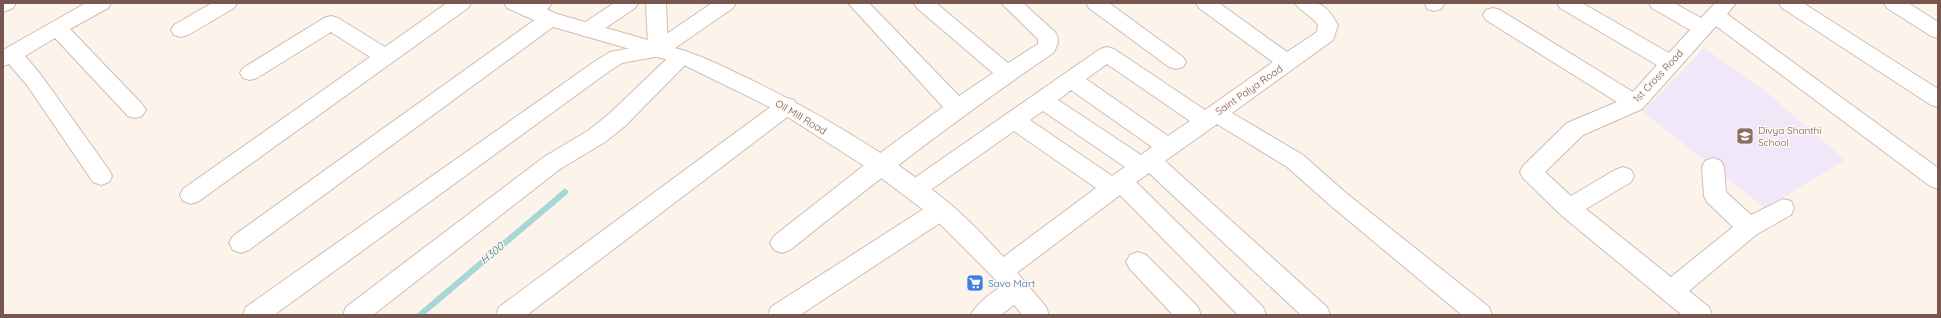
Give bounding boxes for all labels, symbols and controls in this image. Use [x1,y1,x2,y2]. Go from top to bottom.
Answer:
street label: 1st Cross Road [1630,47,1686,105]
street label: Saint Palya Road [1213,62,1285,118]
street label: Oil Mill Road [773,97,829,137]
place label: Divya Shanthi School [1758,124,1821,149]
school or university icon: Divya Shanthi School [1735,126,1755,146]
water label: H300 [477,238,508,267]
supermarket icon: Savo Mart [965,273,985,293]
place label: Savo Mart [988,277,1036,290]

